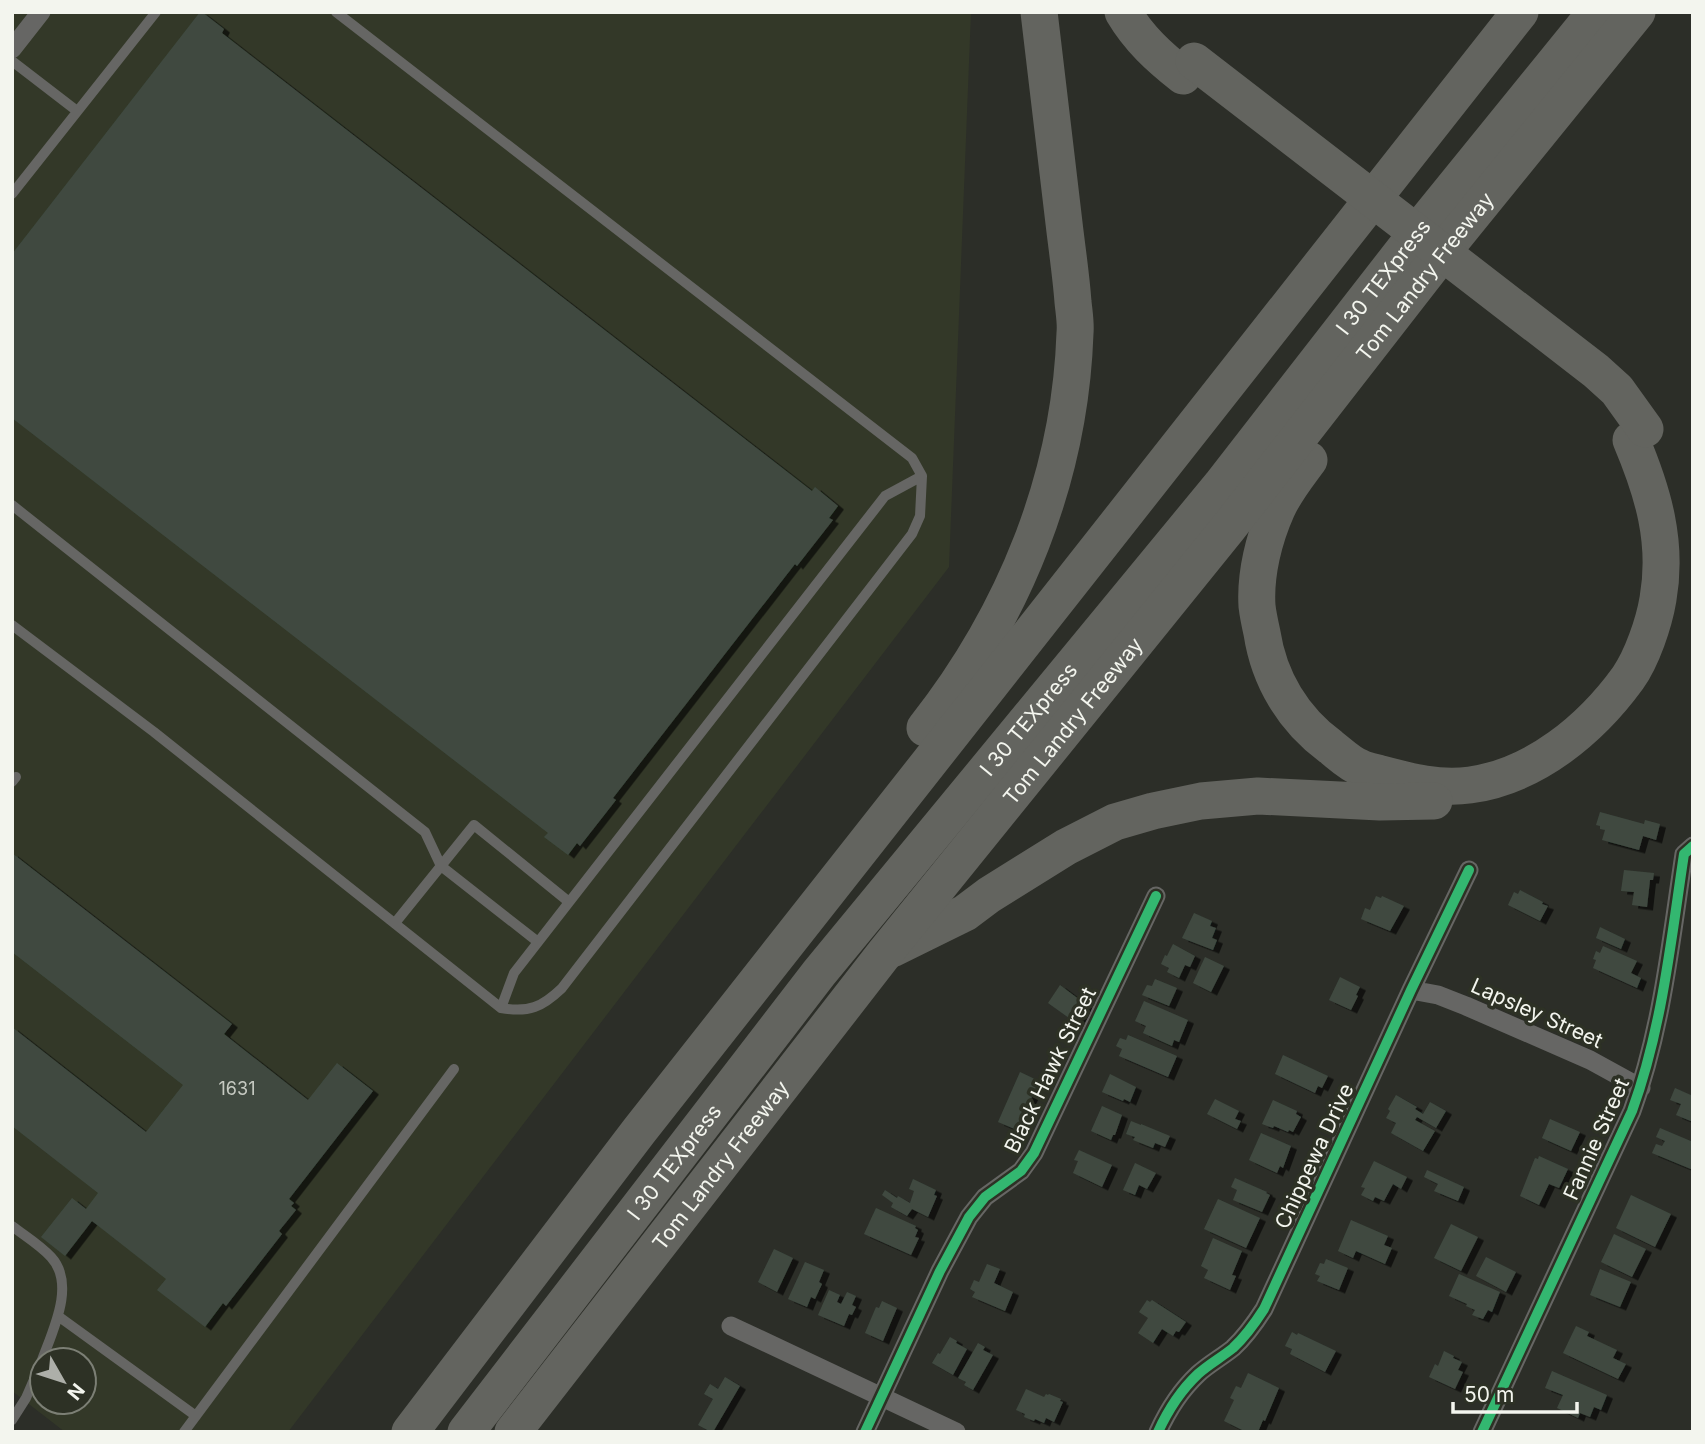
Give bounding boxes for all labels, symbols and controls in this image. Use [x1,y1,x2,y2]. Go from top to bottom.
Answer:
street label: Tom Landry Freeway [1351,187,1499,366]
street label: I 30 TEXpress [1330,214,1435,339]
street label: Tom Landry Freeway [997,632,1148,809]
street label: I 30 TEXpress [974,657,1082,781]
street label: Lapsley Street [1467,973,1607,1053]
street label: Black Hawk Street [999,983,1101,1157]
street label: Fannie Street [1558,1074,1634,1204]
street label: Tom Landry Freeway [647,1075,794,1255]
house number: 1631 [219,1078,255,1099]
street label: Chippewa Drive [1269,1079,1359,1233]
street label: I 30 TEXpress [622,1099,726,1224]
north arrow [28,1346,98,1416]
scale bar [1453,1370,1577,1414]
text: N [62,1379,89,1404]
text: 50 m [1464,1382,1514,1407]

